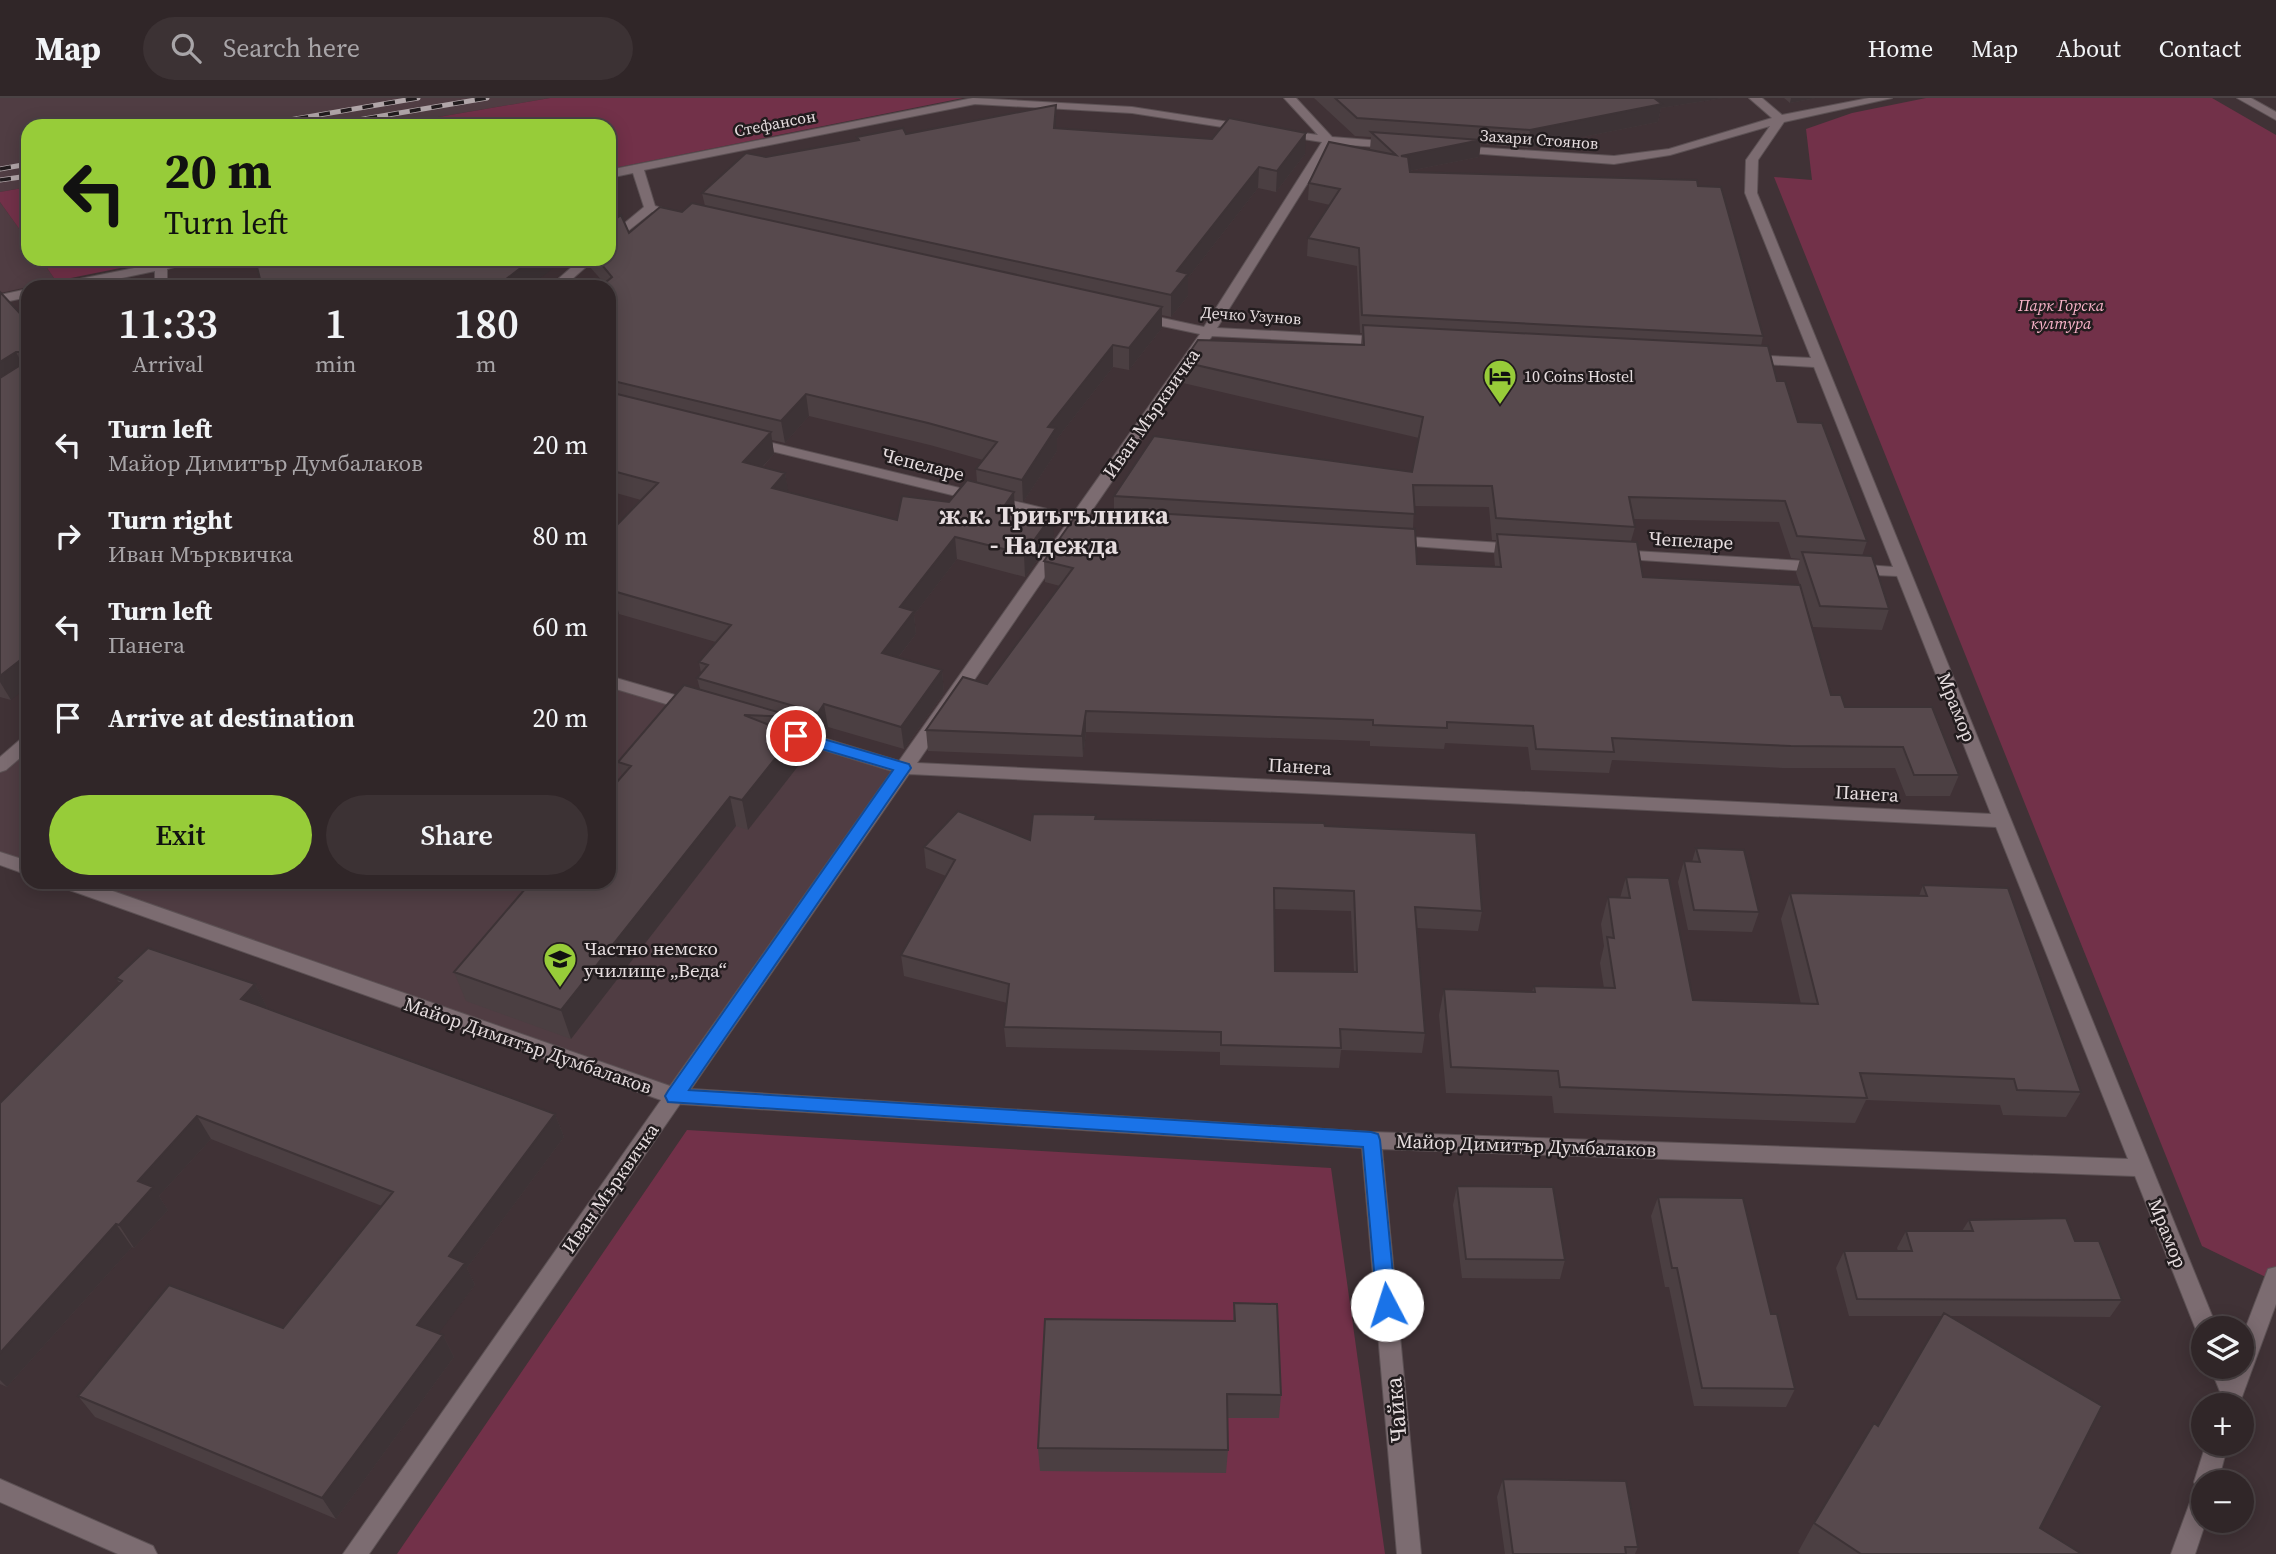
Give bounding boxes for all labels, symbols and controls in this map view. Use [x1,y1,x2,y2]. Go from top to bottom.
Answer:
search box [143,17,633,80]
text: Map [35,26,101,71]
icon: search [167,29,205,67]
text: Search here [223,30,360,66]
text: Home [1868,32,1933,65]
text: Map [1971,32,2018,65]
text: About [2056,32,2121,65]
text: Contact [2159,32,2241,65]
street label: Стефансон [732,104,818,142]
street label: Захари Стоянов [1479,124,1599,154]
text: 20 m [164,137,272,204]
icon: left [49,147,140,238]
text: Turn left [164,201,288,245]
text: 11:33 [118,294,218,352]
text: 1 [325,294,347,352]
text: 180 [453,294,519,352]
park label: Парк Горска култура [2017,294,2105,334]
street label: Дечко Узунов [1200,301,1302,329]
street label: Иван Мърквичка [1096,343,1206,483]
text: Arrival [132,348,204,380]
text: min [315,348,356,380]
text: m [476,348,497,380]
hotel icon: 10 Coins Hostel [1481,357,1519,406]
place label: 10 Coins Hostel [1524,365,1634,387]
text: Turn left [108,411,212,447]
icon: left [49,426,87,464]
text: 20 m [533,427,588,463]
street label: Чепеларе [879,441,967,487]
text: Майор Димитър Думбалаков [108,447,423,479]
district label: ж.к. Триъгълника - Надежда [939,497,1169,563]
text: Turn right [108,502,232,538]
icon: right [49,517,87,555]
text: 80 m [533,518,588,554]
street label: Чепеларе [1648,525,1734,555]
text: Иван Мърквичка [108,538,293,570]
text: Turn left [108,593,212,629]
icon: left [49,608,87,646]
text: 60 m [533,609,588,645]
text: Панега [108,629,185,661]
street label: Мрамор [1931,669,1983,745]
icon: arrive [49,699,87,737]
text: Arrive at destination [108,700,355,736]
text: 20 m [533,700,588,736]
pin [766,706,826,766]
icon: arrive [777,717,815,755]
street label: Панега [1268,751,1333,781]
street label: Панега [1835,778,1900,808]
button: Exit [49,795,312,875]
button: Share [326,795,588,875]
place label: Частно немско училище „Веда“ [584,935,727,983]
school or university icon: Частно немско училище „Веда“ [541,940,579,989]
street label: Майор Димитър Думбалаков [401,990,655,1100]
street label: Иван Мърквичка [555,1118,665,1258]
street label: Майор Димитър Думбалаков [1396,1127,1657,1163]
street label: Мрамор [2142,1195,2194,1271]
position arrow [1350,1268,1424,1342]
map controls [2191,1316,2254,1533]
button: layers [2191,1316,2254,1379]
street label: Чайка [1377,1375,1415,1444]
button: + [2191,1393,2254,1456]
button: − [2191,1470,2254,1533]

